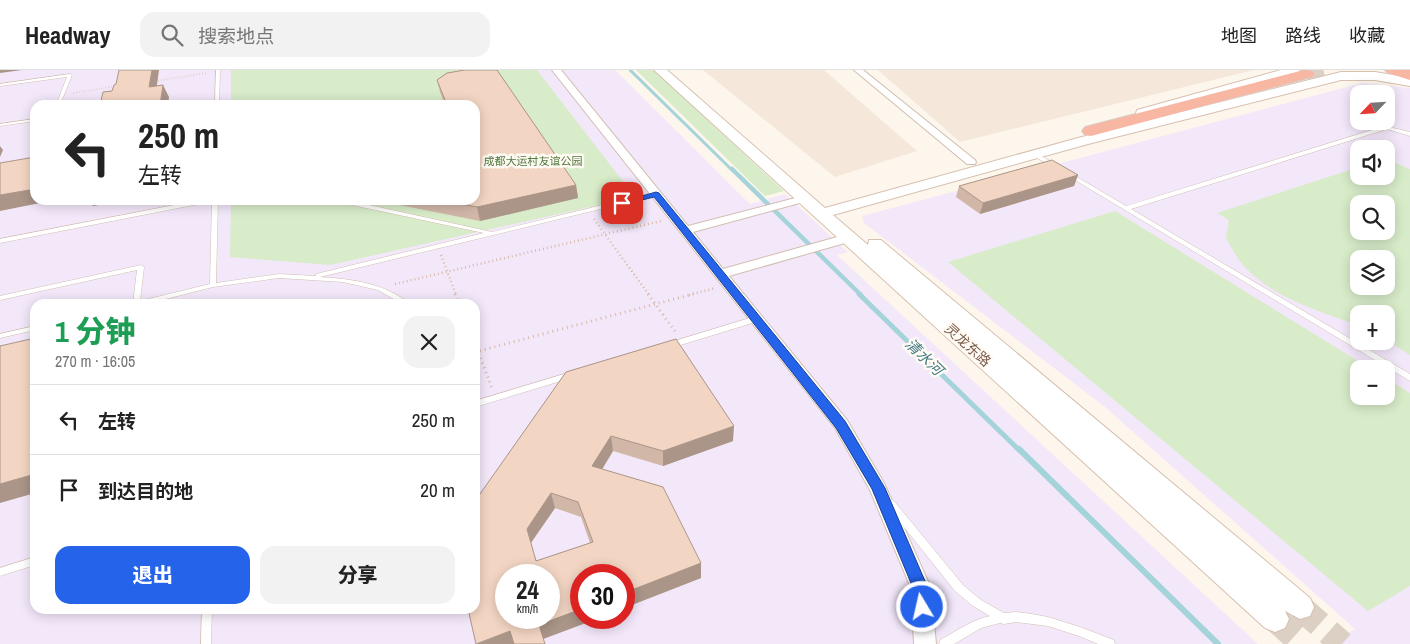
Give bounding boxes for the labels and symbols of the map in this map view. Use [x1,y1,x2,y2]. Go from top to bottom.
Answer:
north arrow [1350,85,1395,130]
park label: 成都大运村友谊公园 [484,154,583,168]
pin [601,182,643,224]
street label: 灵龙东路 [941,320,995,370]
water label: 清水河 [901,333,950,382]
speed limit sign: 30 [570,564,635,629]
position arrow [895,580,947,632]

